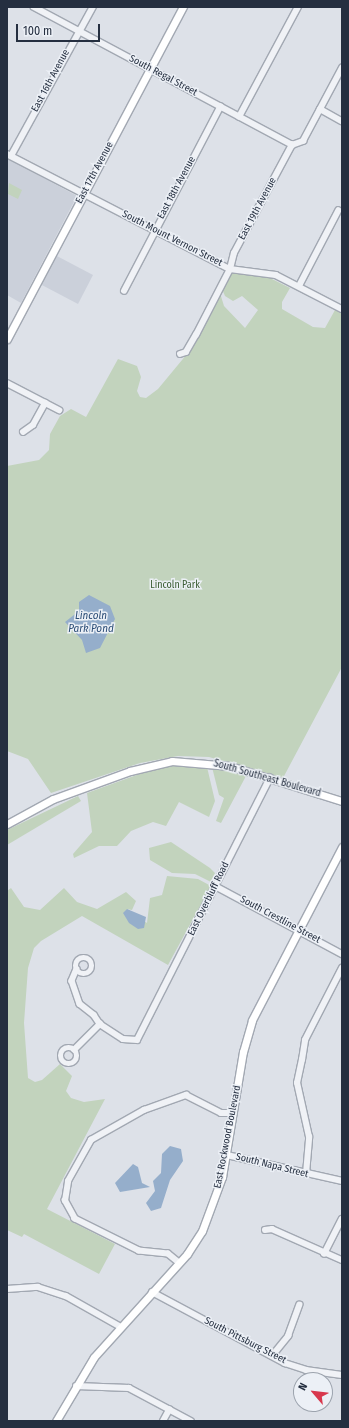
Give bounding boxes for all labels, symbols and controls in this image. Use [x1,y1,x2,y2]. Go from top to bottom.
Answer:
scale bar [18,16,102,42]
text: 100 m [23,24,52,38]
street label: East 16th Avenue [29,48,73,114]
street label: South Regal Street [127,53,199,99]
street label: East 17th Avenue [74,140,116,206]
street label: East 18th Avenue [155,155,199,221]
street label: East 19th Avenue [237,176,279,242]
street label: South Mount Vernon Street [120,208,224,270]
park label: Lincoln Park [150,580,200,592]
water label: Lincoln Park Pond [68,610,114,636]
street label: South Southeast Boulevard [212,758,322,800]
street label: East Overbluff Road [186,860,232,938]
street label: South Crestline Street [238,894,322,946]
street label: East Rockwood Boulevard [212,1084,244,1190]
street label: South Napa Street [234,1151,310,1181]
street label: South Pittsburg Street [202,1315,288,1367]
north arrow [293,1372,333,1412]
text: N [296,1381,310,1393]

